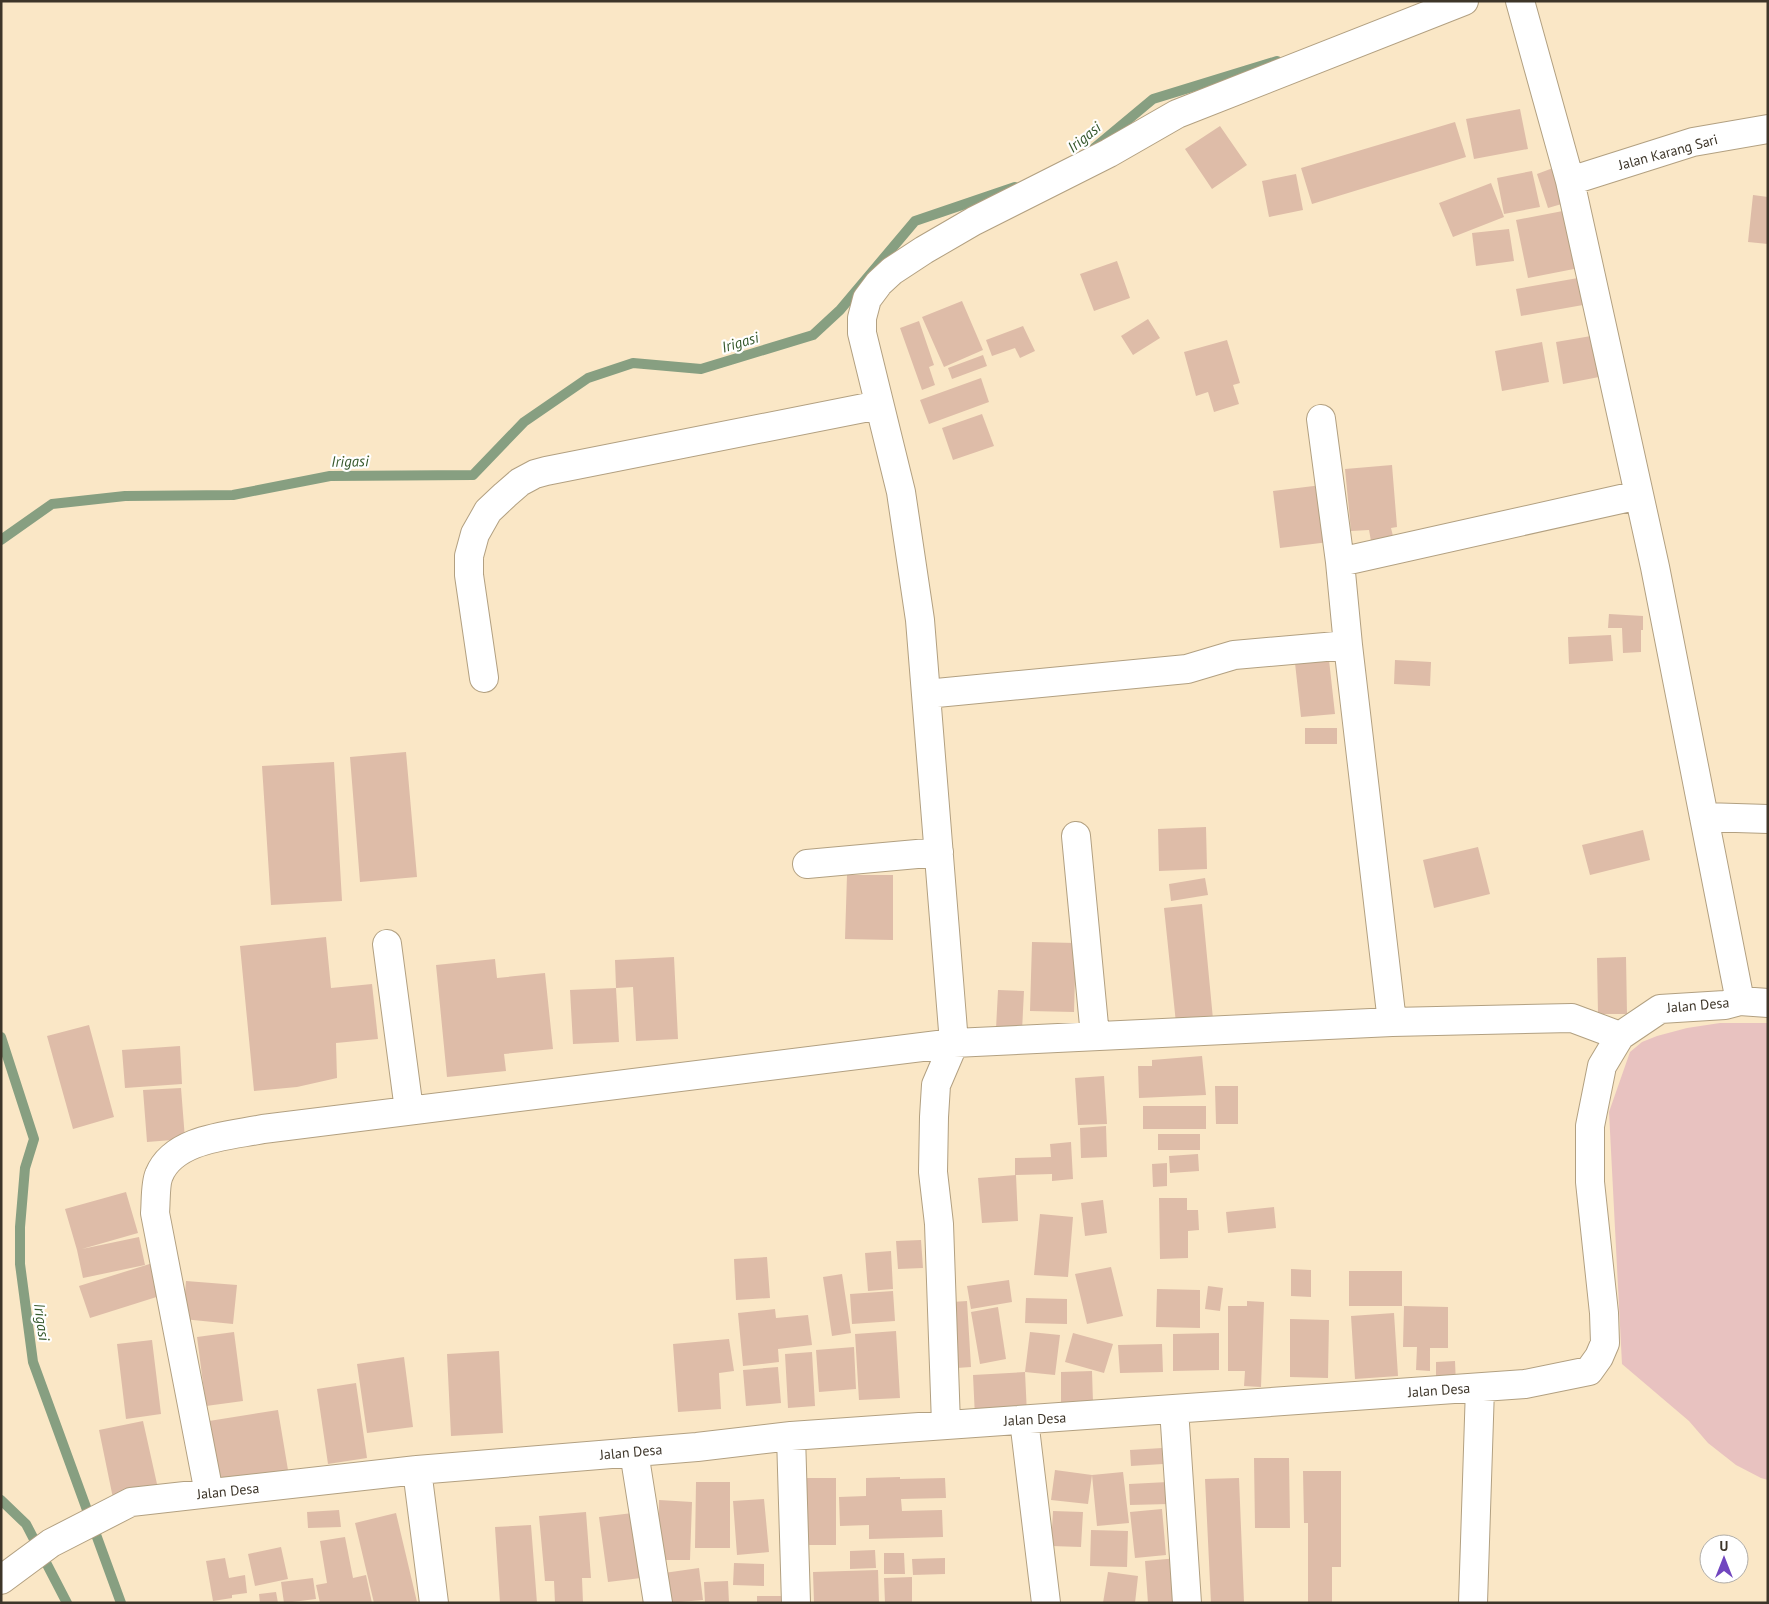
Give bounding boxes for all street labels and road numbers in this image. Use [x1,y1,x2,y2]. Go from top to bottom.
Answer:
street label: Jalan Karang Sari [1615,130,1720,174]
street label: Jalan Desa [1665,993,1730,1017]
street label: Jalan Desa [1406,1379,1471,1401]
street label: Jalan Desa [1002,1408,1067,1430]
street label: Jalan Desa [598,1440,663,1464]
street label: Jalan Desa [195,1479,260,1503]

